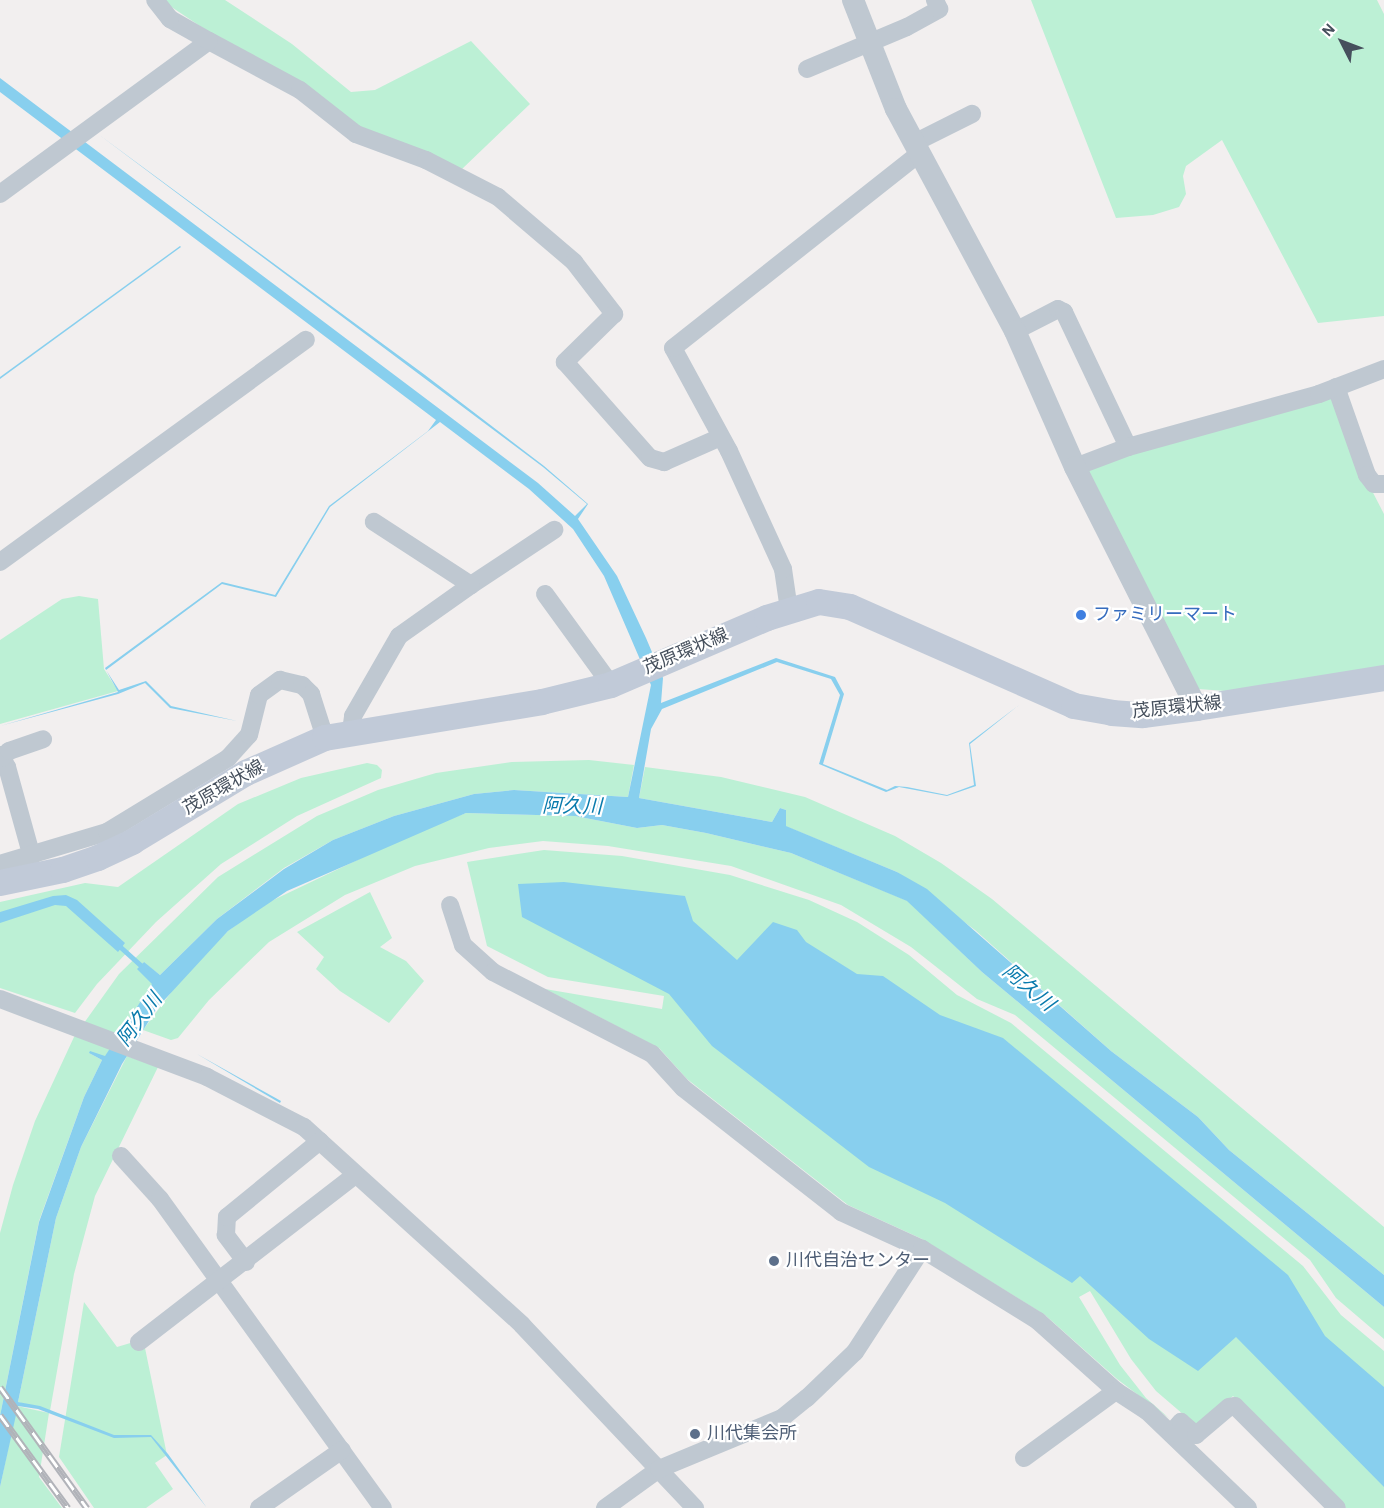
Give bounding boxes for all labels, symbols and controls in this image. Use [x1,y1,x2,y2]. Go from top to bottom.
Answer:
north arrow [1312,12,1372,72]
text: N [1319,20,1338,39]
place label: ファミリーマート [1093,604,1237,626]
marker: ファミリーマート [1074,608,1088,622]
street label: 茂原環状線 [640,624,732,680]
street label: 茂原環状線 [1131,693,1223,723]
street label: 茂原環状線 [180,756,268,820]
water label: 阿久川 [542,794,602,820]
water label: 阿久川 [997,960,1059,1016]
water label: 阿久川 [112,989,168,1051]
place label: 川代自治センター [786,1250,930,1272]
marker: 川代自治センター [767,1254,781,1268]
place label: 川代集会所 [707,1423,797,1445]
marker: 川代集会所 [688,1427,702,1441]

